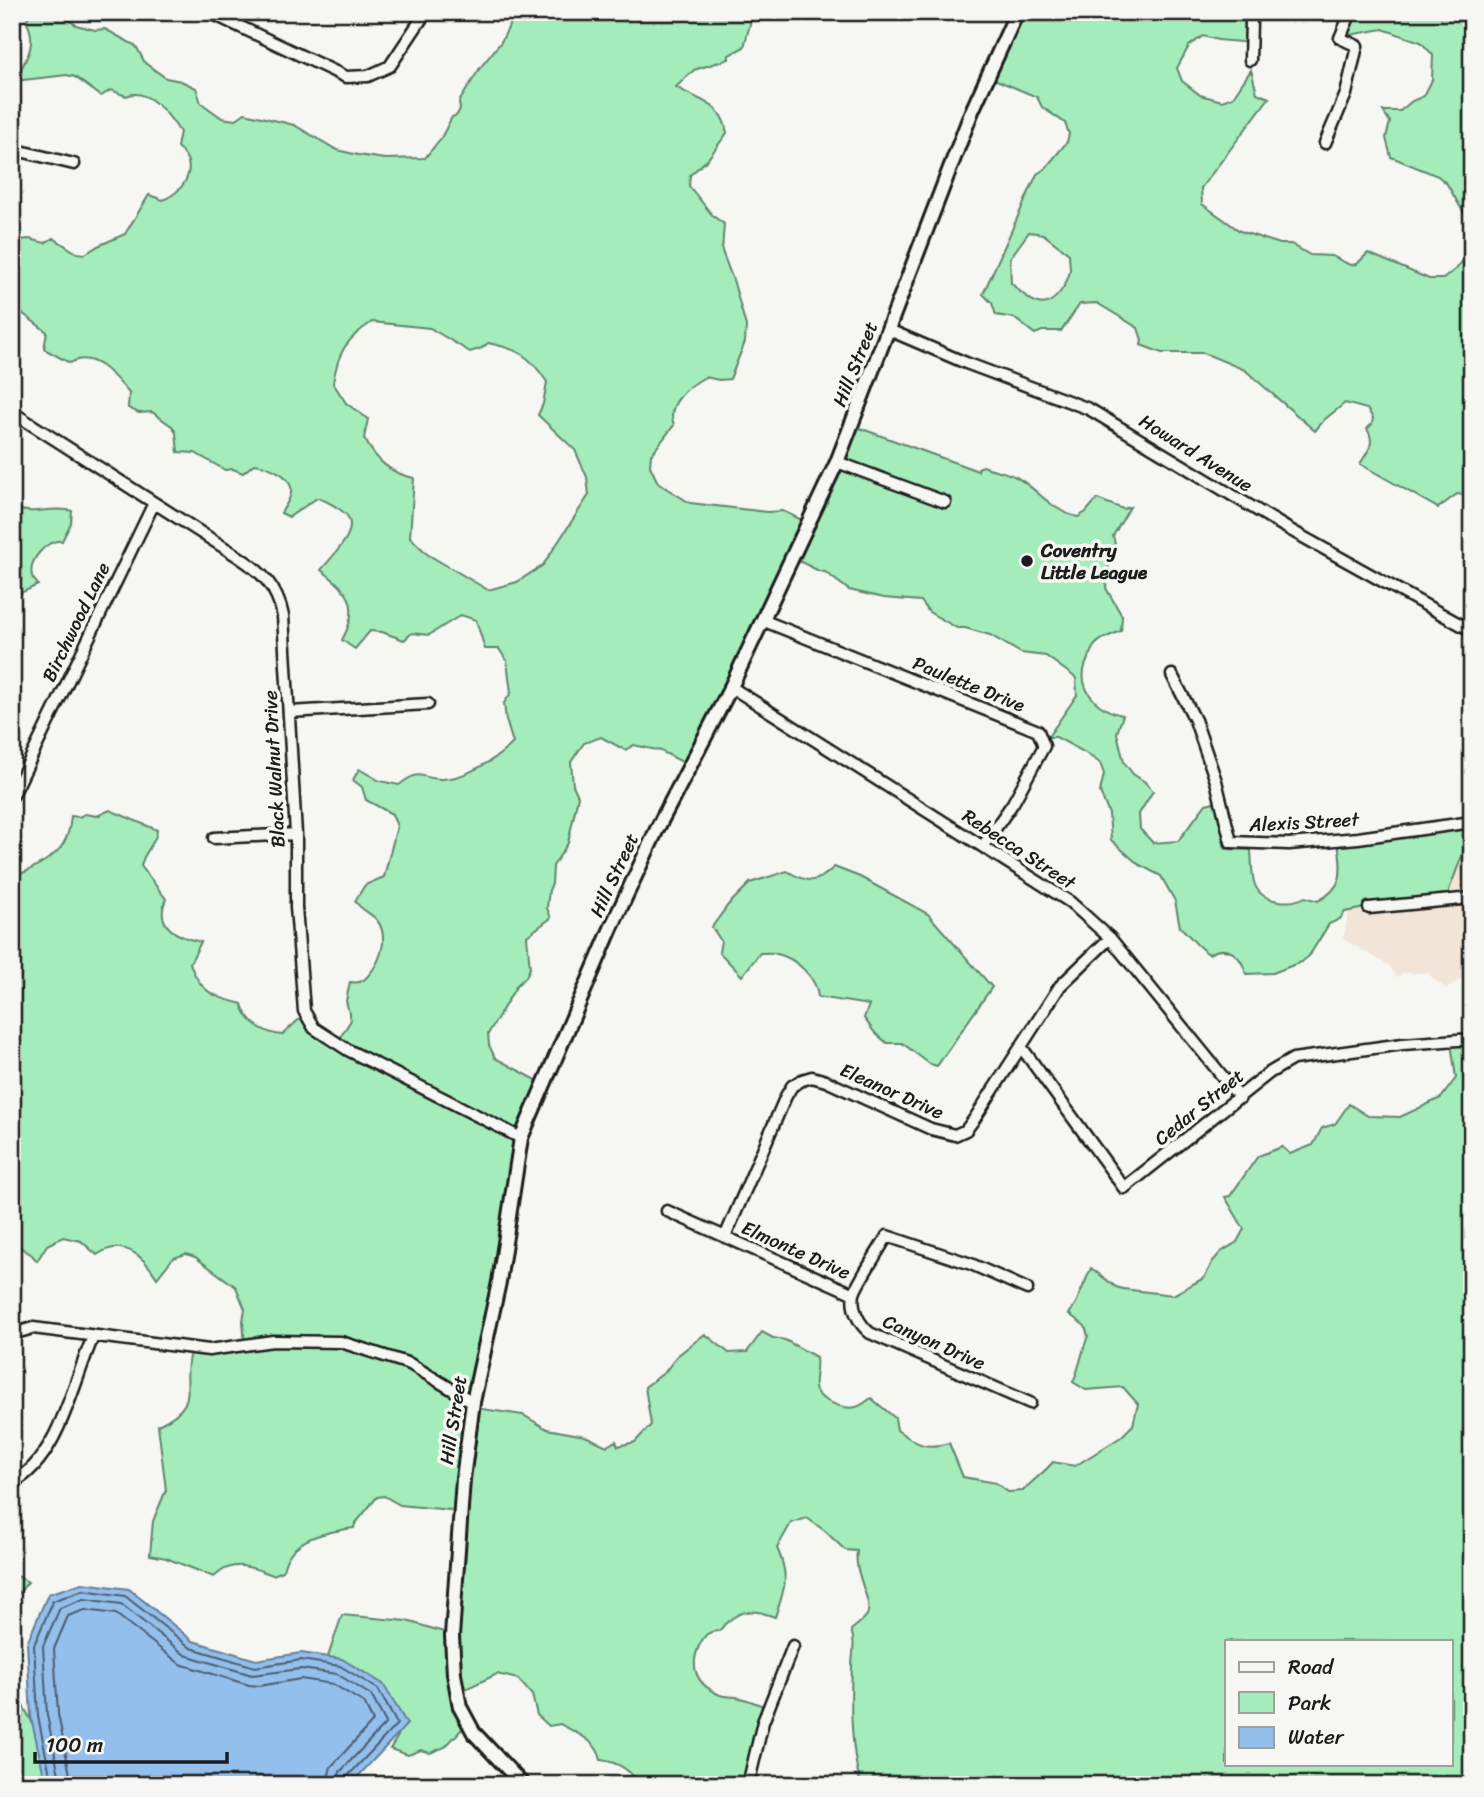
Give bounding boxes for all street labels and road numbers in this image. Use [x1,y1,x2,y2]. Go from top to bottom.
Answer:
street label: Hill Street [823,316,887,412]
street label: Howard Avenue [1132,405,1260,501]
street label: Birchwood Lane [33,556,119,688]
street label: Paulette Drive [908,646,1030,722]
street label: Black Walnut Drive [253,689,295,848]
street label: Rebecca Street [955,800,1084,899]
street label: Alexis Street [1247,803,1361,841]
street label: Hill Street [580,827,648,923]
street label: Eleanor Drive [835,1053,949,1129]
street label: Cedar Street [1146,1060,1252,1154]
street label: Elmonte Drive [736,1211,856,1289]
street label: Canyon Drive [877,1305,991,1379]
street label: Hill Street [430,1373,476,1467]

